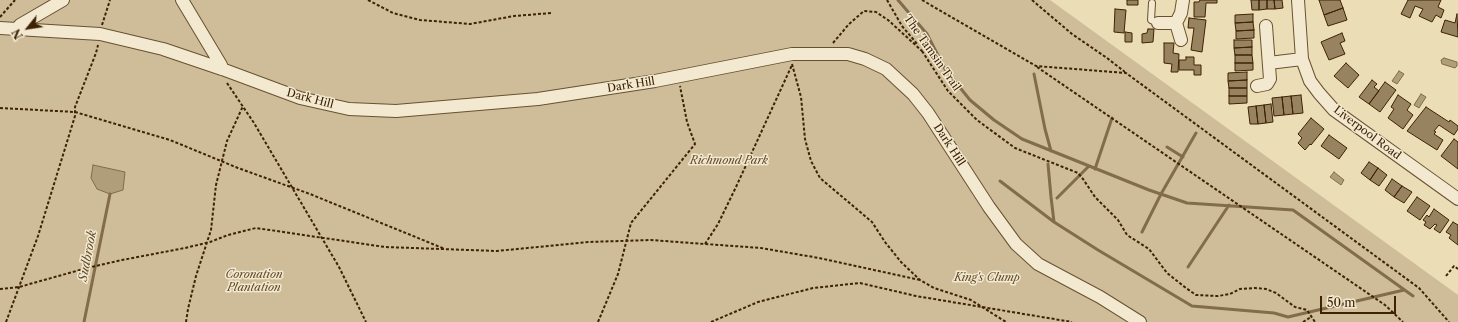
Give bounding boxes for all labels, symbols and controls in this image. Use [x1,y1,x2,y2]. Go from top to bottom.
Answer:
north arrow [8,8,48,48]
street label: The Tamsin Trail [901,12,963,94]
text: N [9,26,26,42]
street label: Dark Hill [606,75,656,95]
street label: Dark Hill [285,86,335,112]
street label: Liverpool Road [1331,103,1403,163]
street label: Dark Hill [930,121,968,169]
park label: Richmond Park [690,154,768,168]
water label: Sudbrook [76,229,100,283]
park label: Coronation Plantation [225,268,283,294]
park label: King's Clump [954,271,1020,285]
scale bar [1322,288,1398,314]
text: 50 m [1327,295,1356,310]

